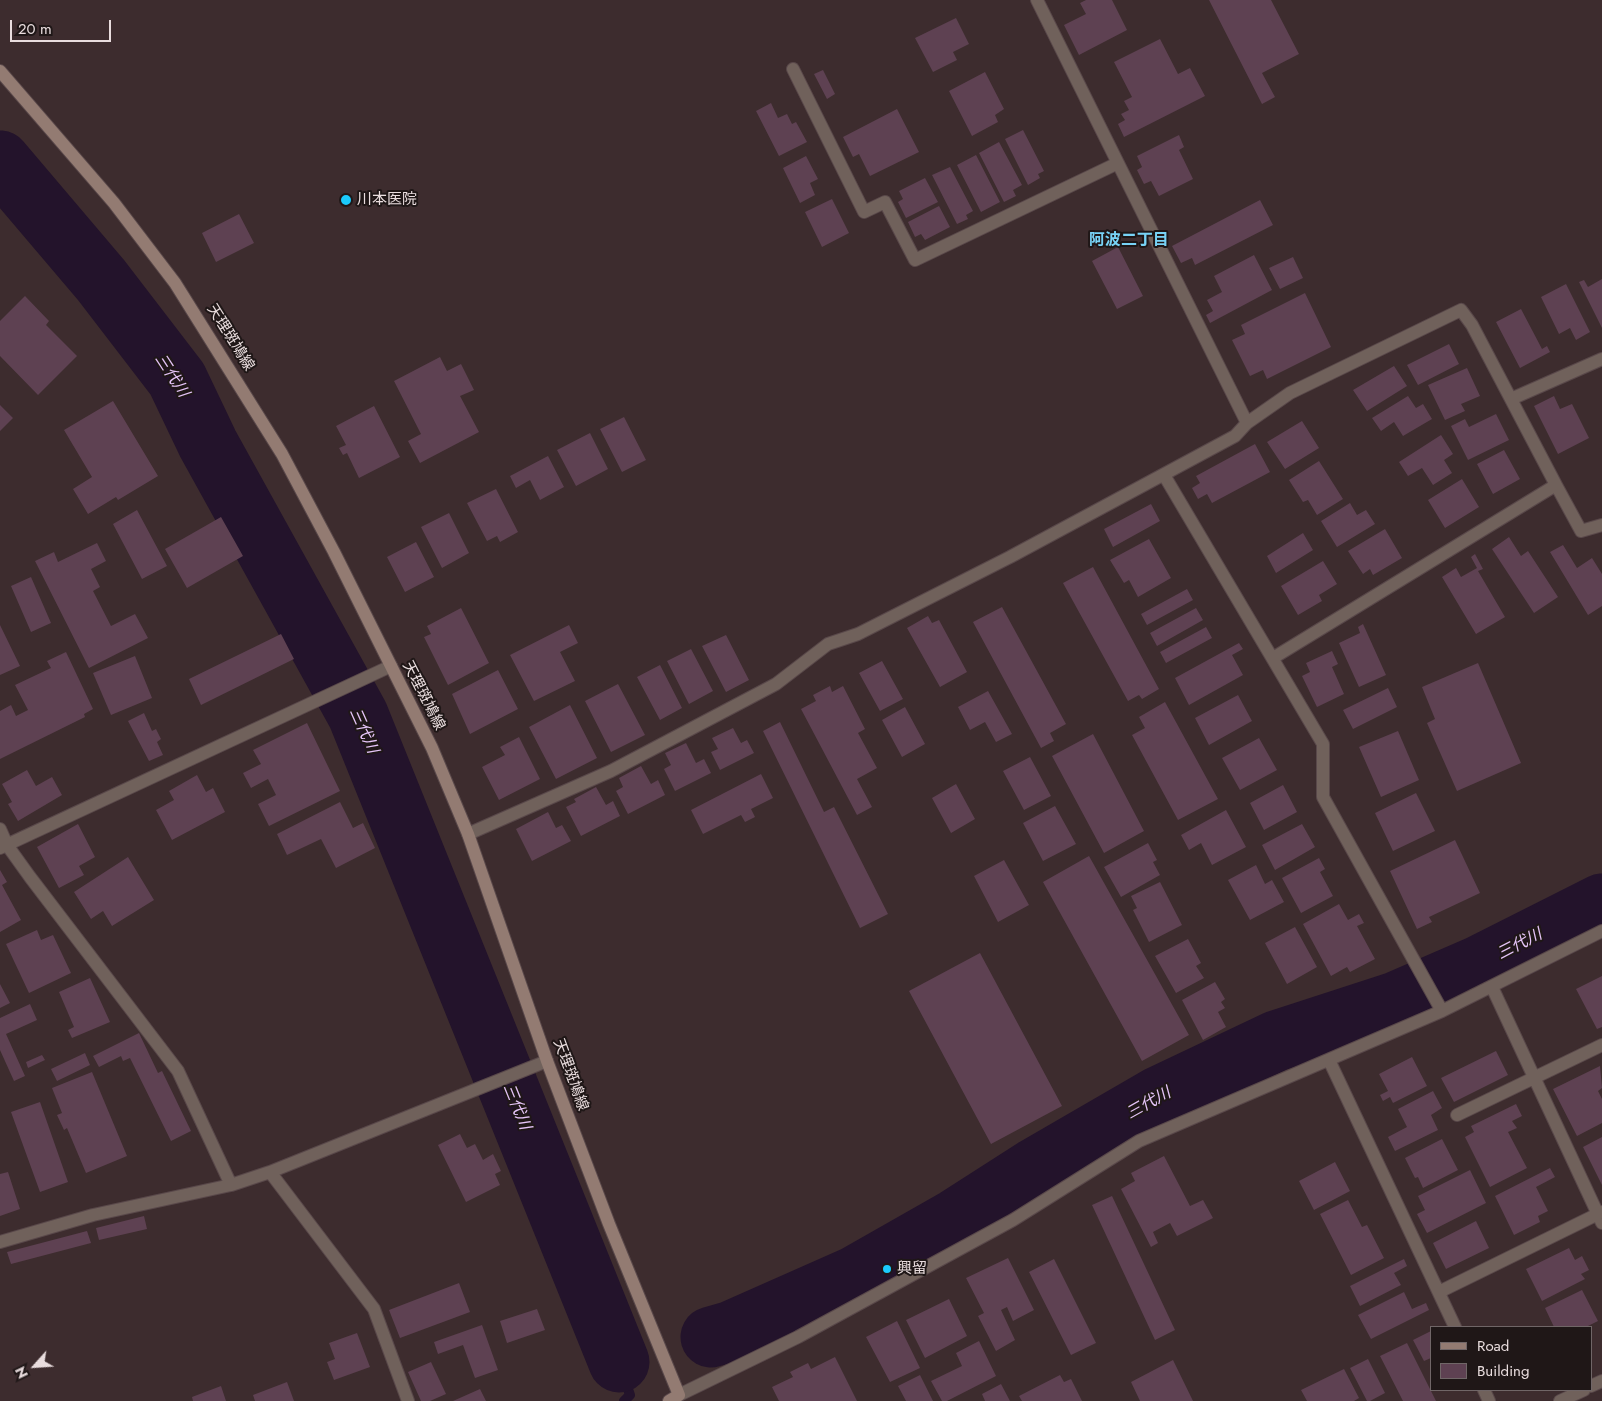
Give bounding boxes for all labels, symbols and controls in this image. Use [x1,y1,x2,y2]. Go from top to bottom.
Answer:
scale bar [12,10,114,42]
text: 20 m [18,18,52,40]
place label: 川本医院 [357,191,417,209]
marker: 川本医院 [339,193,353,207]
district label: 阿波二丁目 [1089,231,1169,251]
street label: 天理斑鳩線 [202,301,258,375]
water label: 三代川 [150,351,192,401]
street label: 天理斑鳩線 [398,659,448,733]
water label: 三代川 [344,705,382,757]
water label: 三代川 [1494,926,1546,964]
street label: 天理斑鳩線 [549,1037,591,1113]
water label: 三代川 [498,1081,534,1133]
water label: 三代川 [1123,1084,1175,1124]
place label: 興留 [897,1260,927,1278]
marker: 興留 [881,1263,893,1275]
legend [1430,1326,1592,1391]
text: Road [1477,1335,1509,1357]
north arrow [10,1341,60,1391]
text: Building [1477,1360,1529,1382]
text: N [10,1363,33,1382]

